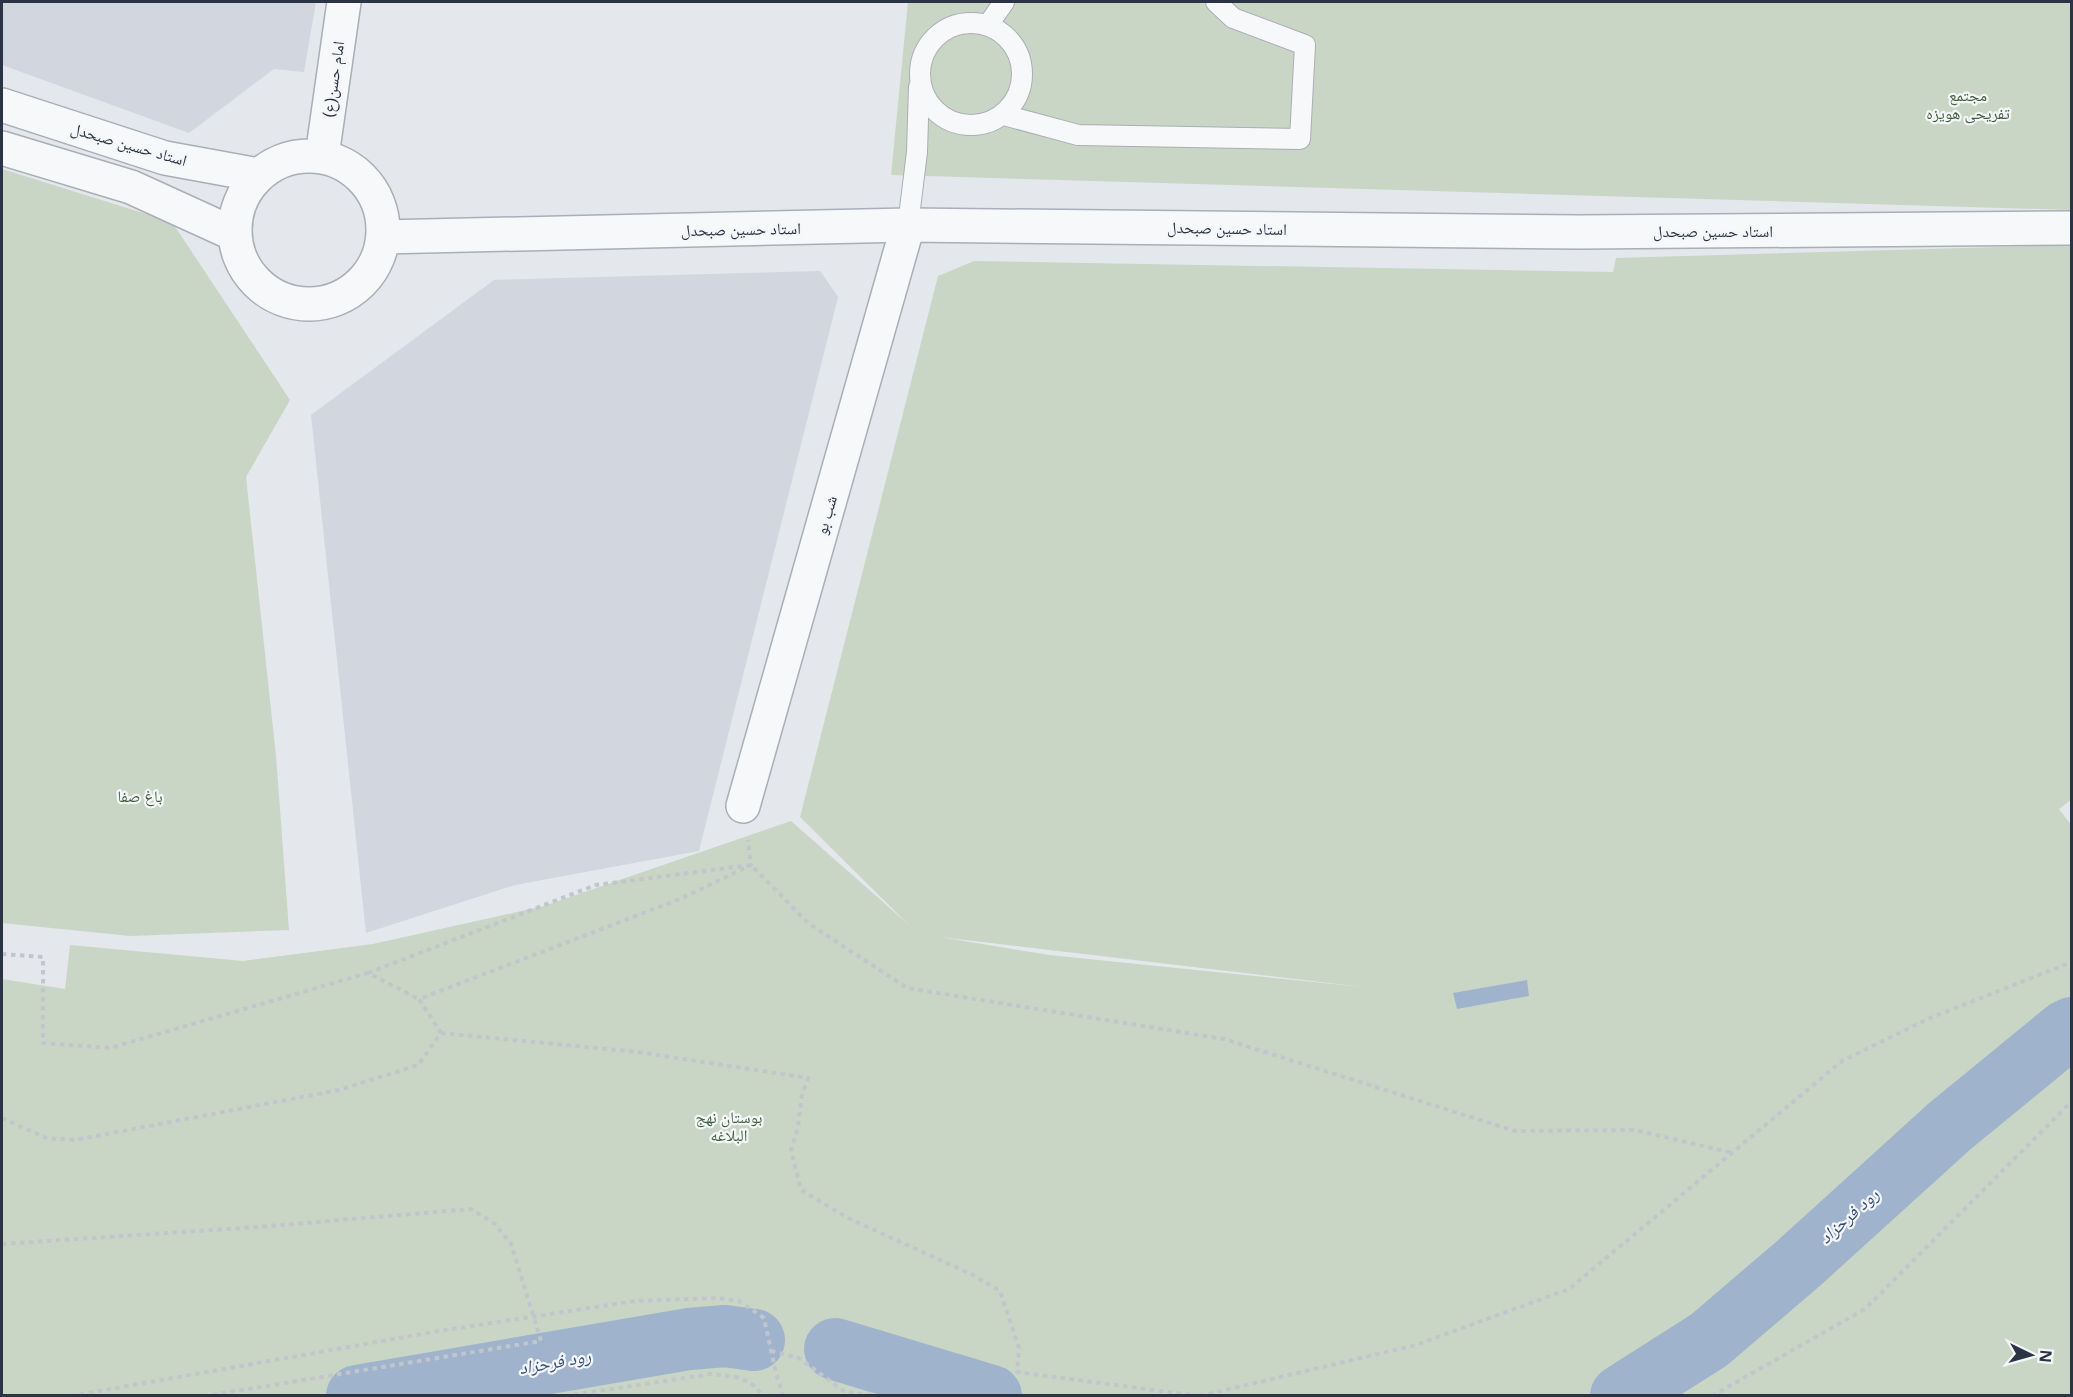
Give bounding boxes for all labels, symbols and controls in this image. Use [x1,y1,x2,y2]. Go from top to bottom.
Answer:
street label: امام حسن(ع) [317,40,349,118]
park label: مجتمع تفریحی هویزه [1926,84,2010,124]
street label: استاد حسین صبحدل [68,117,190,171]
street label: استاد حسین صبحدل [1167,216,1287,240]
street label: استاد حسین صبحدل [681,217,801,241]
street label: استاد حسین صبحدل [1653,220,1773,242]
street label: شب بو [810,493,842,537]
park label: باغ صفا [117,785,163,807]
park label: بوستان نهج البلاغه [696,1106,762,1146]
water label: رود فرحزاد [1813,1182,1883,1249]
north arrow [2001,1325,2061,1385]
water label: رود فرحزاد [517,1343,593,1379]
text: N [2034,1349,2057,1364]

